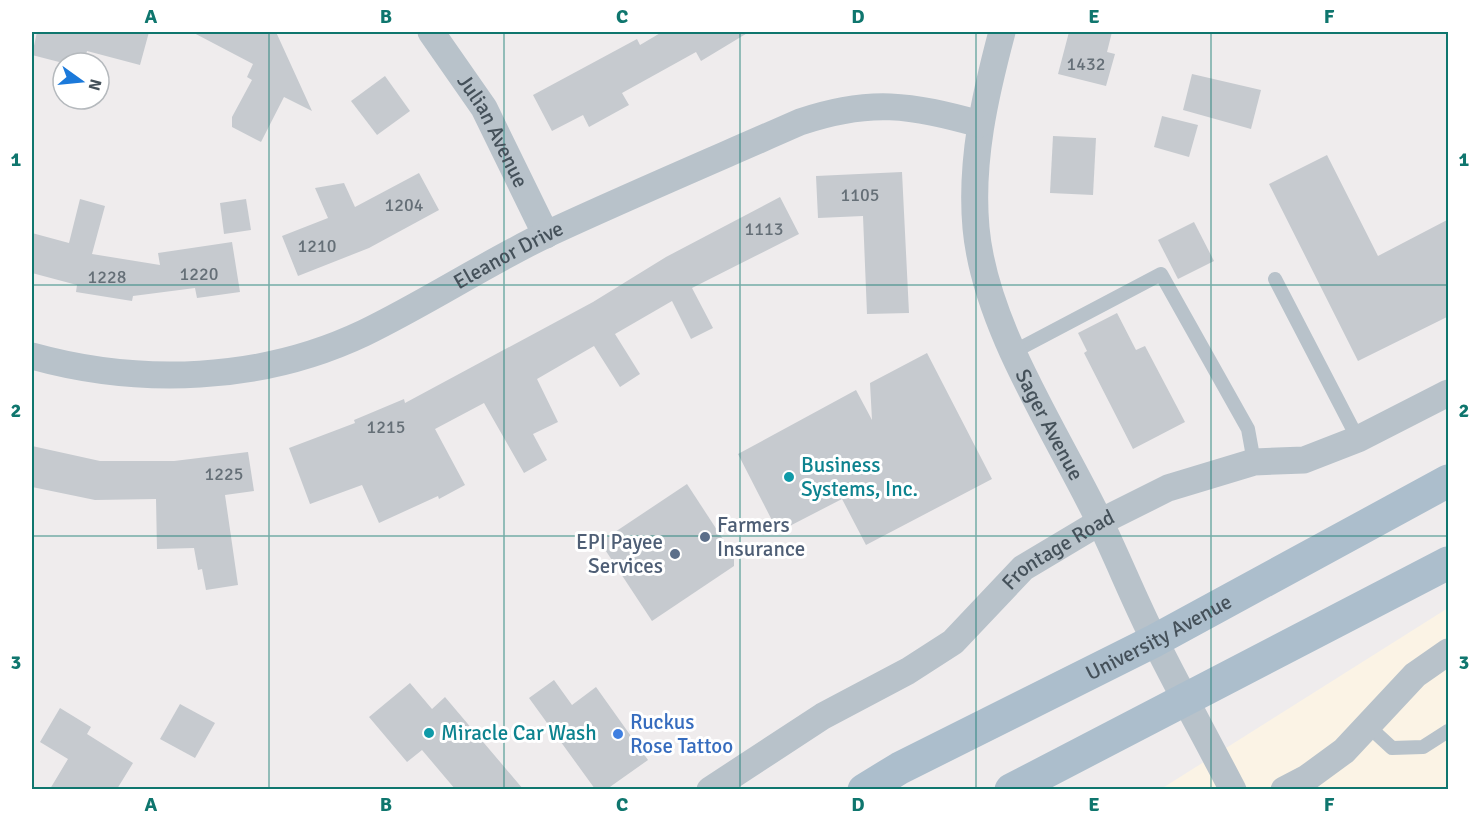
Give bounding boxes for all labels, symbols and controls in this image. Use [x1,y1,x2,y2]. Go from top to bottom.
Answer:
text: A [145,4,158,29]
text: B [380,4,392,29]
text: C [616,4,628,29]
text: D [851,4,865,29]
text: E [1088,4,1100,29]
text: F [1324,4,1335,29]
north arrow [51,51,111,111]
house number: 1432 [1067,53,1105,75]
street label: Julian Avenue [451,69,534,192]
text: N [83,77,106,93]
text: 1 [11,147,22,172]
text: 1 [1459,147,1470,172]
house number: 1105 [841,184,879,206]
house number: 1204 [385,194,424,216]
street label: Eleanor Drive [449,215,567,295]
house number: 1113 [745,218,783,240]
house number: 1210 [298,235,336,257]
house number: 1220 [180,263,218,285]
house number: 1228 [88,266,126,288]
street label: Sager Avenue [1010,365,1089,485]
text: 2 [11,398,21,423]
text: 2 [1459,398,1469,423]
house number: 1215 [367,416,405,438]
place label: Business Systems, Inc. [801,452,918,502]
house number: 1225 [205,463,243,485]
marker: Business Systems, Inc. [782,470,796,484]
street label: Frontage Road [996,504,1119,595]
place label: Farmers Insurance [717,512,805,562]
place label: EPI Payee Services [576,529,663,579]
marker: Farmers Insurance [698,530,712,544]
marker: EPI Payee Services [668,547,682,561]
street label: University Avenue [1081,588,1236,686]
text: 3 [11,650,21,675]
text: 3 [1459,650,1469,675]
place label: Ruckus Rose Tattoo [630,709,733,759]
place label: Miracle Car Wash [441,720,597,746]
marker: Miracle Car Wash [422,726,436,740]
marker: Ruckus Rose Tattoo [611,727,625,741]
text: A [145,792,158,817]
text: B [380,792,392,817]
text: C [616,792,628,817]
text: D [851,792,865,817]
text: E [1088,792,1100,817]
text: F [1324,792,1335,817]

